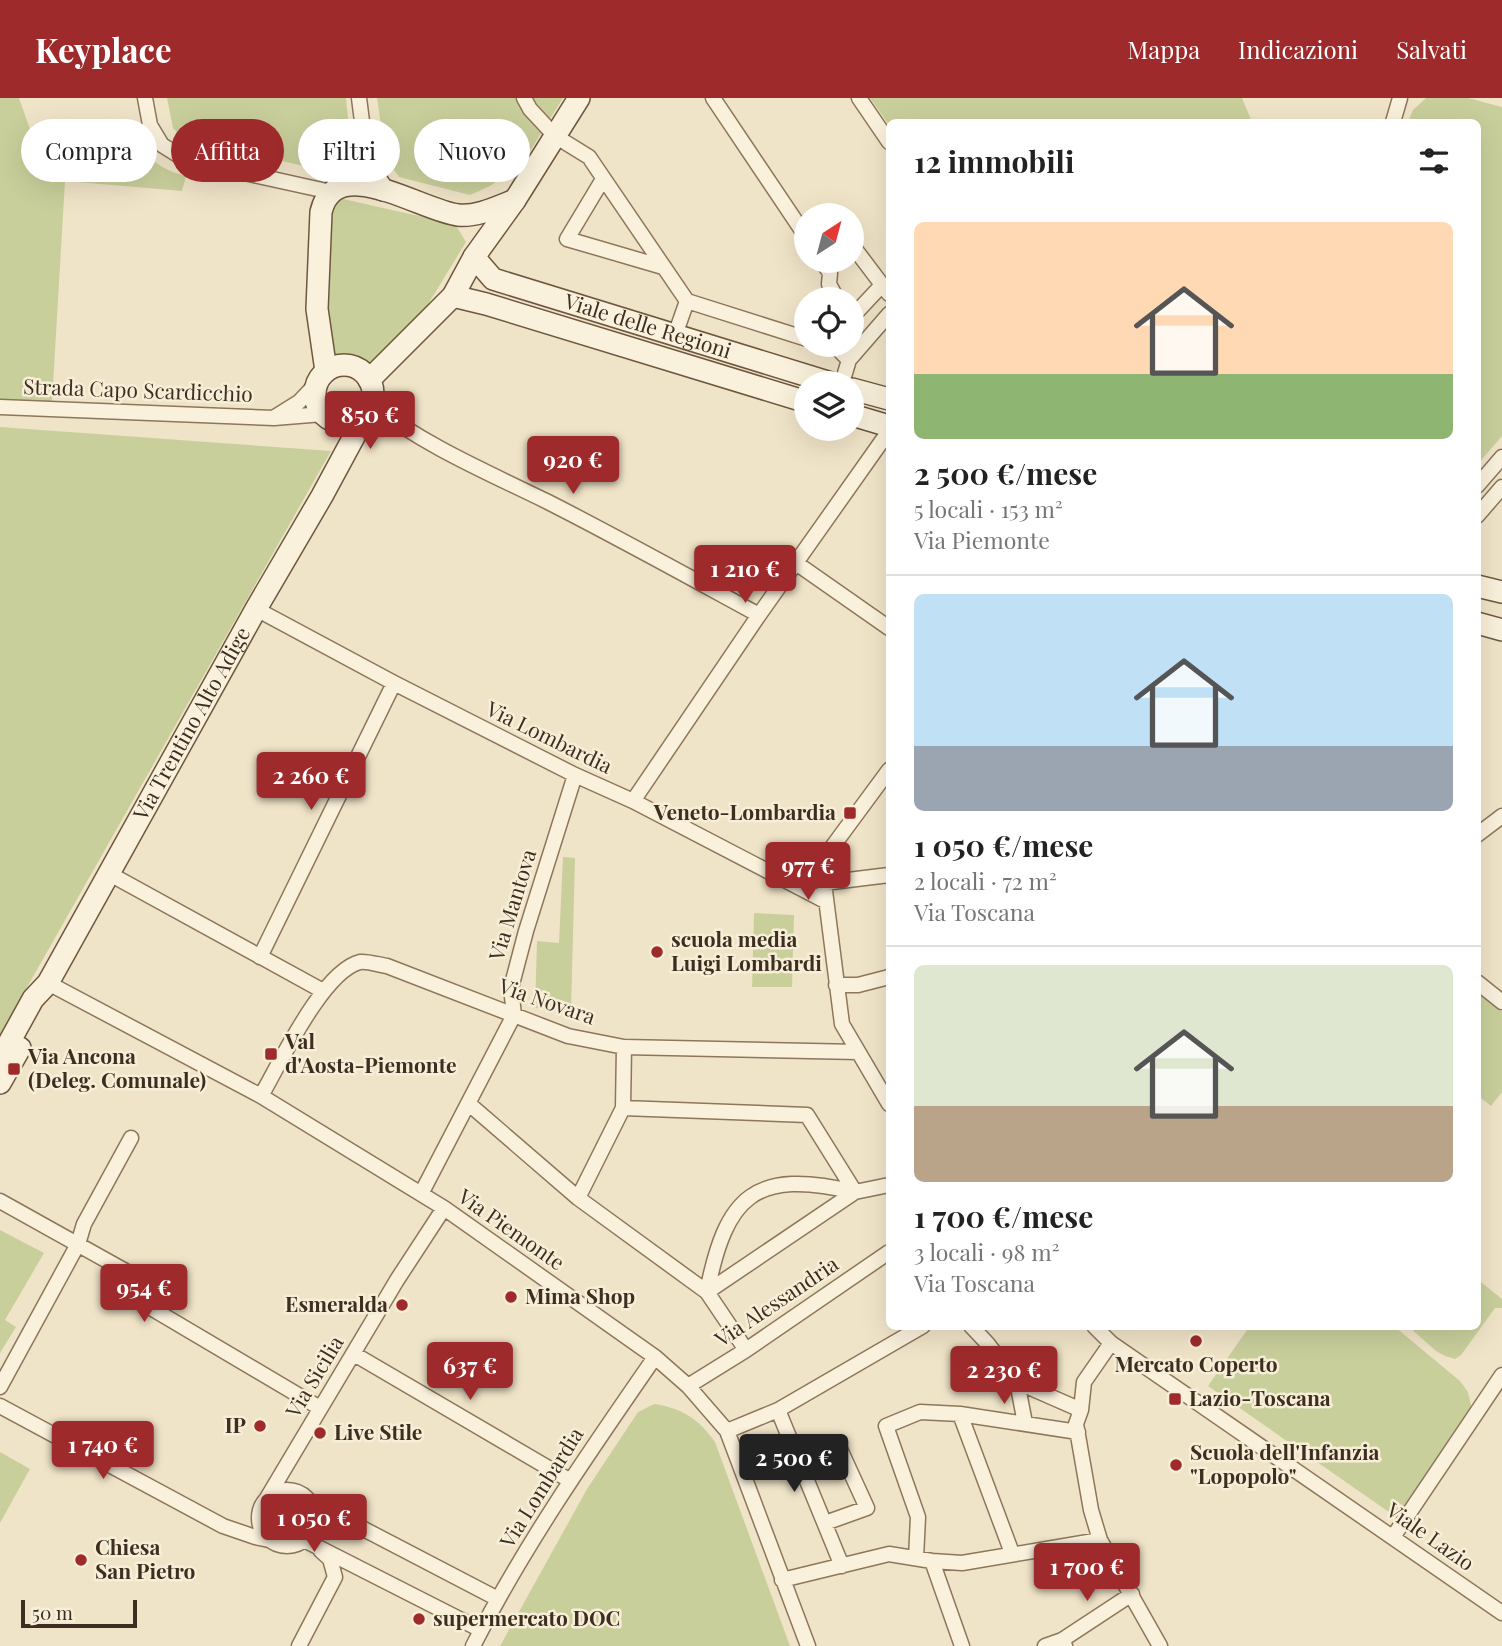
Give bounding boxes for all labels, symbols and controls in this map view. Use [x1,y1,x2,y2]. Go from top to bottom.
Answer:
text: Keyplace [35,27,172,71]
text: Mappa [1128,33,1200,65]
text: Indicazioni [1238,33,1358,65]
text: Salvati [1396,33,1467,65]
chip: Compra [21,119,157,182]
chip: Affitta [171,119,284,182]
chip: Filtri [298,119,400,182]
chip: Nuovo [414,119,530,182]
text: 12 immobili [914,141,1074,181]
icon: filters [1415,142,1453,180]
north arrow [794,203,864,273]
map controls [794,203,864,441]
icon: home [1121,268,1247,394]
street label: Viale delle Regioni [561,286,735,364]
button: locate [794,287,864,357]
street label: Strada Capo Scardicchio [23,371,253,407]
button: layers [794,371,864,441]
pin: 850 € [321,392,419,451]
text: 850 € [341,398,399,429]
pin: 920 € [524,436,622,496]
text: 920 € [543,443,603,474]
text: 2 500 €/mese [914,453,1097,493]
text: 5 locali · 153 m² [914,493,1063,524]
text: Via Piemonte [914,524,1050,555]
pin: 1 210 € [680,546,810,605]
text: 1 210 € [710,552,780,583]
street label: Via Trentino Alto Adige [125,621,255,825]
icon: home [1121,640,1247,766]
street label: Via Lombardia [481,693,618,779]
pin: 2 260 € [246,752,376,812]
text: 2 260 € [273,759,349,790]
place label: Veneto-Lombardia [653,797,836,825]
marker: Veneto-Lombardia [842,805,858,821]
text: 1 050 €/mese [914,825,1093,865]
pin: 977 € [759,842,857,902]
street label: Via Mantova [481,845,541,964]
text: 977 € [781,849,835,880]
text: 2 locali · 72 m² [914,865,1057,896]
text: Via Toscana [914,896,1035,927]
place label: scuola media Luigi Lombardi [671,924,822,976]
marker: scuola media Luigi Lombardi [649,944,665,960]
street label: Via Novara [495,970,600,1030]
icon: home [1121,1011,1247,1137]
place label: Val d'Aosta-Piemonte [284,1026,457,1078]
place label: Via Ancona (Deleg. Comunale) [27,1041,206,1093]
marker: Val d'Aosta-Piemonte [263,1046,279,1062]
marker: Via Ancona (Deleg. Comunale) [6,1061,22,1077]
street label: Via Piemonte [452,1181,571,1275]
text: 1 700 €/mese [914,1196,1093,1236]
text: 3 locali · 98 m² [914,1236,1059,1267]
street label: Via Alessandria [708,1248,843,1353]
pin: 954 € [95,1264,193,1324]
text: Via Toscana [914,1267,1035,1298]
text: 954 € [116,1271,172,1302]
place label: Mima Shop [525,1281,635,1309]
place label: Esmeralda [285,1289,388,1317]
marker: Mima Shop [503,1289,519,1305]
marker: Esmeralda [394,1297,410,1313]
street label: Via Sicilia [277,1329,349,1423]
marker: Mercato Coperto [1188,1333,1204,1349]
pin: 637 € [421,1342,519,1402]
pin: 2 230 € [939,1346,1069,1406]
text: 637 € [443,1349,497,1380]
place label: Mercato Coperto [1114,1349,1278,1377]
text: 2 230 € [966,1353,1042,1384]
place label: Lazio-Toscana [1189,1383,1331,1411]
marker: Lazio-Toscana [1167,1391,1183,1407]
place label: IP [225,1410,247,1438]
place label: Live Stile [334,1417,422,1445]
marker: IP [252,1418,268,1434]
street label: Via Lombardia [492,1421,589,1553]
pin: 1 740 € [38,1422,168,1481]
marker: Live Stile [312,1425,328,1441]
text: 1 740 € [68,1428,138,1459]
pin: 2 500 € [729,1434,859,1494]
place label: Scuola dell'Infanzia "Lopopolo" [1190,1437,1380,1489]
text: 2 500 € [755,1441,833,1472]
marker: Scuola dell'Infanzia "Lopopolo" [1168,1457,1184,1473]
pin: 1 050 € [249,1494,379,1554]
street label: Viale Lazio [1381,1494,1481,1576]
text: 1 050 € [277,1501,351,1532]
place label: Chiesa San Pietro [95,1532,195,1584]
pin: 1 700 € [1022,1544,1152,1603]
text: 1 700 € [1050,1550,1124,1581]
marker: Chiesa San Pietro [73,1552,89,1568]
scale bar [21,1597,136,1629]
text: 50 m [32,1599,73,1625]
place label: supermercato DOC [433,1603,620,1631]
marker: supermercato DOC [411,1611,427,1627]

